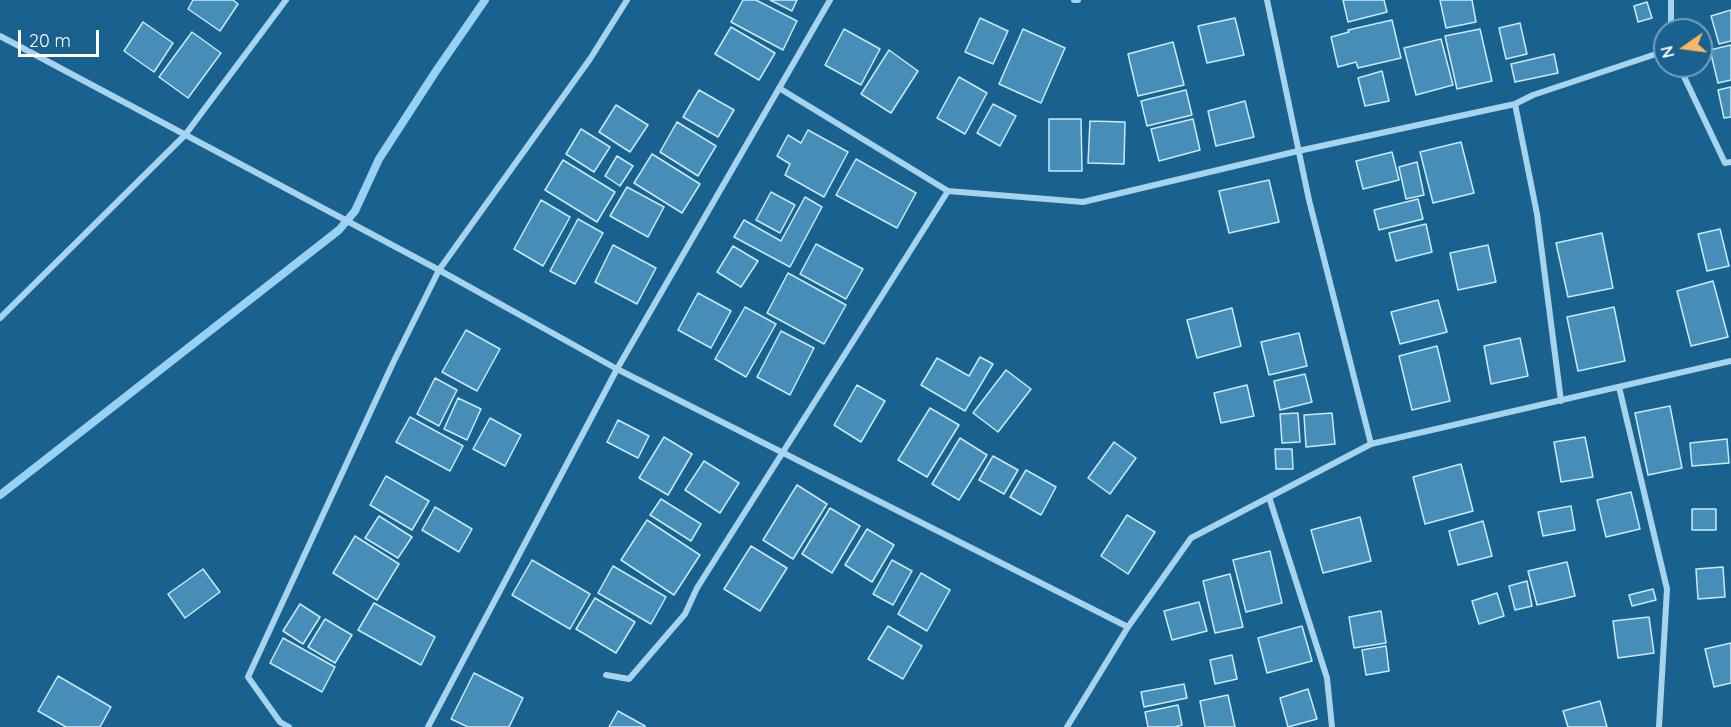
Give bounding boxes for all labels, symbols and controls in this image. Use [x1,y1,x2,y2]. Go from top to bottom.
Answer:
scale bar [21,18,102,56]
north arrow [1653,18,1713,78]
text: 20 m [29,29,71,52]
text: N [1656,44,1679,60]

